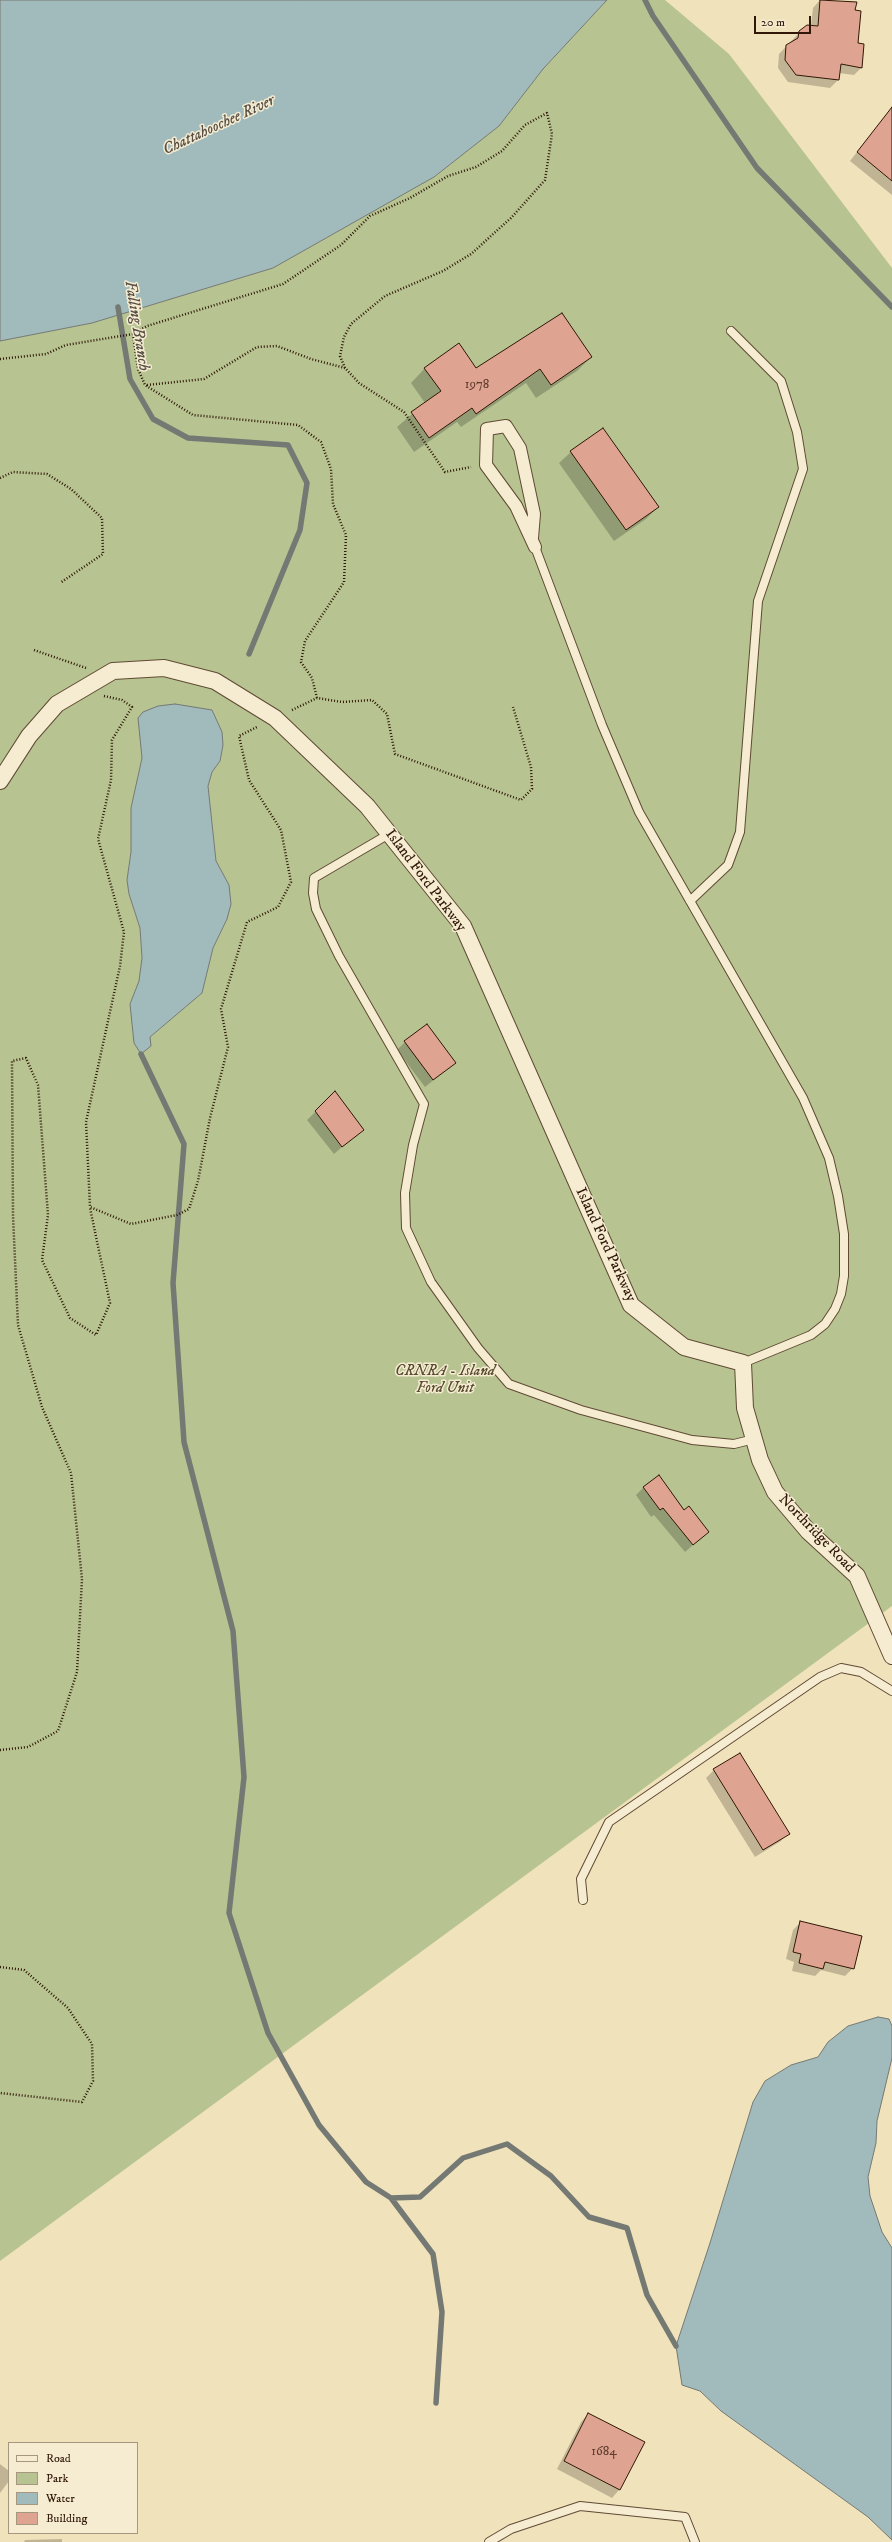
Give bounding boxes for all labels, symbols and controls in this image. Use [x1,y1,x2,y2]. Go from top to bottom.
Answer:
scale bar [756,8,813,34]
text: 20 m [761,15,785,30]
water label: Chattahoochee River [160,92,278,160]
water label: Falling Branch [119,280,153,372]
house number: 1978 [465,377,489,393]
street label: Island Ford Parkway [381,826,469,936]
street label: Island Ford Parkway [571,1185,639,1305]
park label: CRNRA - Island Ford Unit [395,1363,495,1398]
street label: Northridge Road [774,1491,858,1577]
legend [8,2442,138,2534]
house number: 1684 [591,2444,617,2460]
text: Road [46,2451,71,2466]
text: Park [46,2471,68,2486]
text: Water [46,2491,75,2506]
text: Building [46,2511,87,2526]

